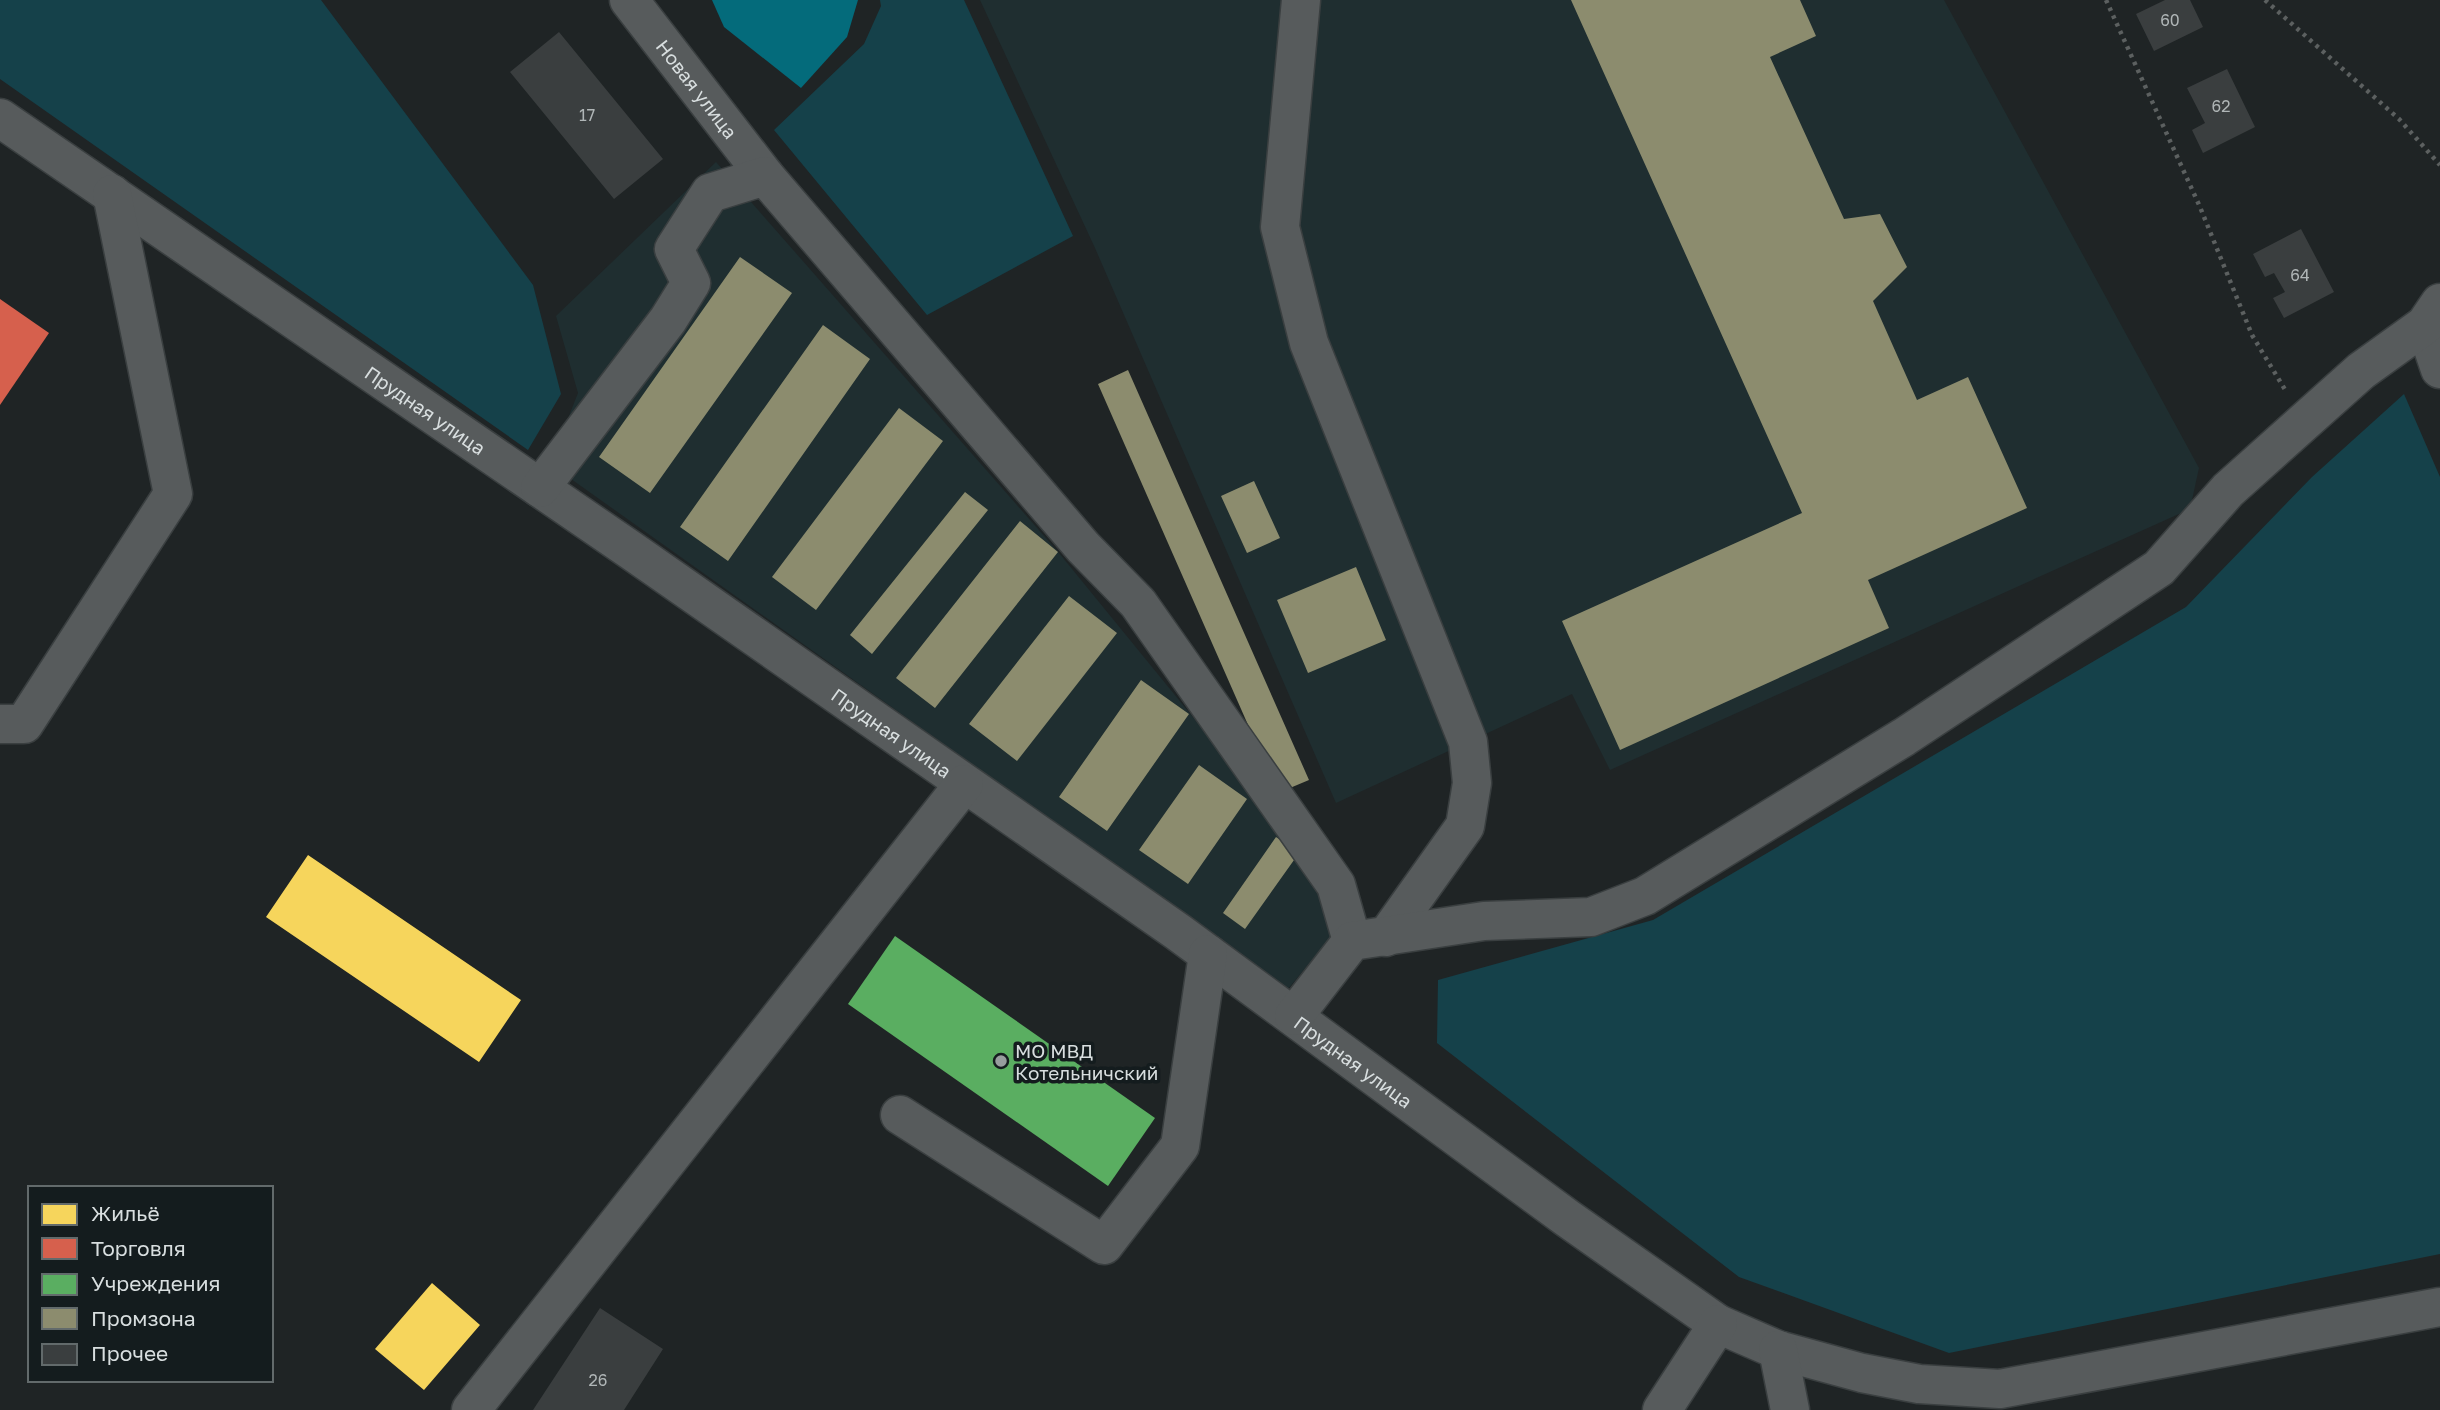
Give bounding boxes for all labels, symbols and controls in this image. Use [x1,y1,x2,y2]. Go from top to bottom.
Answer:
house number: 60 [2160,10,2180,30]
street label: Новая улица [652,35,743,143]
house number: 62 [2212,96,2230,116]
house number: 17 [579,105,595,125]
house number: 64 [2290,265,2310,285]
street label: Прудная улица [361,360,490,459]
street label: Прудная улица [828,683,956,782]
street label: Прудная улица [1290,1010,1417,1112]
place label: МО МВД Котельничский [1015,1039,1158,1084]
marker: МО МВД Котельничский [993,1053,1009,1069]
legend [28,1186,273,1382]
text: Жильё [91,1200,160,1226]
text: Торговля [91,1235,186,1261]
text: Учреждения [91,1270,220,1296]
text: Промзона [91,1305,196,1331]
text: Прочее [91,1340,168,1366]
house number: 26 [589,1370,607,1390]

